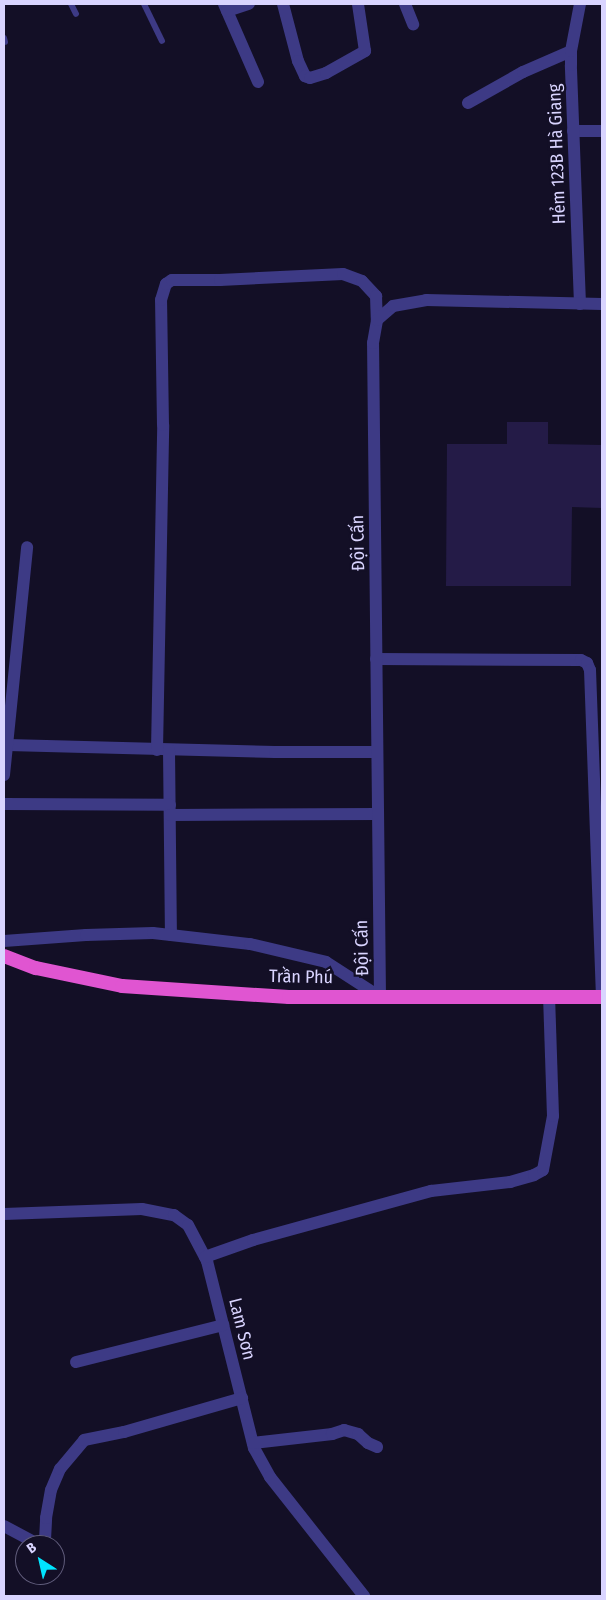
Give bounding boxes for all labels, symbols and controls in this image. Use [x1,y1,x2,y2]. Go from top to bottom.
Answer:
street label: Hẻm 123B Hà Giang [544,83,570,225]
street label: Đội Cấn [347,515,369,571]
street label: Đội Cấn [351,920,373,976]
street label: Trần Phú [269,966,333,988]
street label: Lam Sơn [224,1296,260,1362]
north arrow [15,1535,65,1585]
text: B [24,1539,40,1557]

